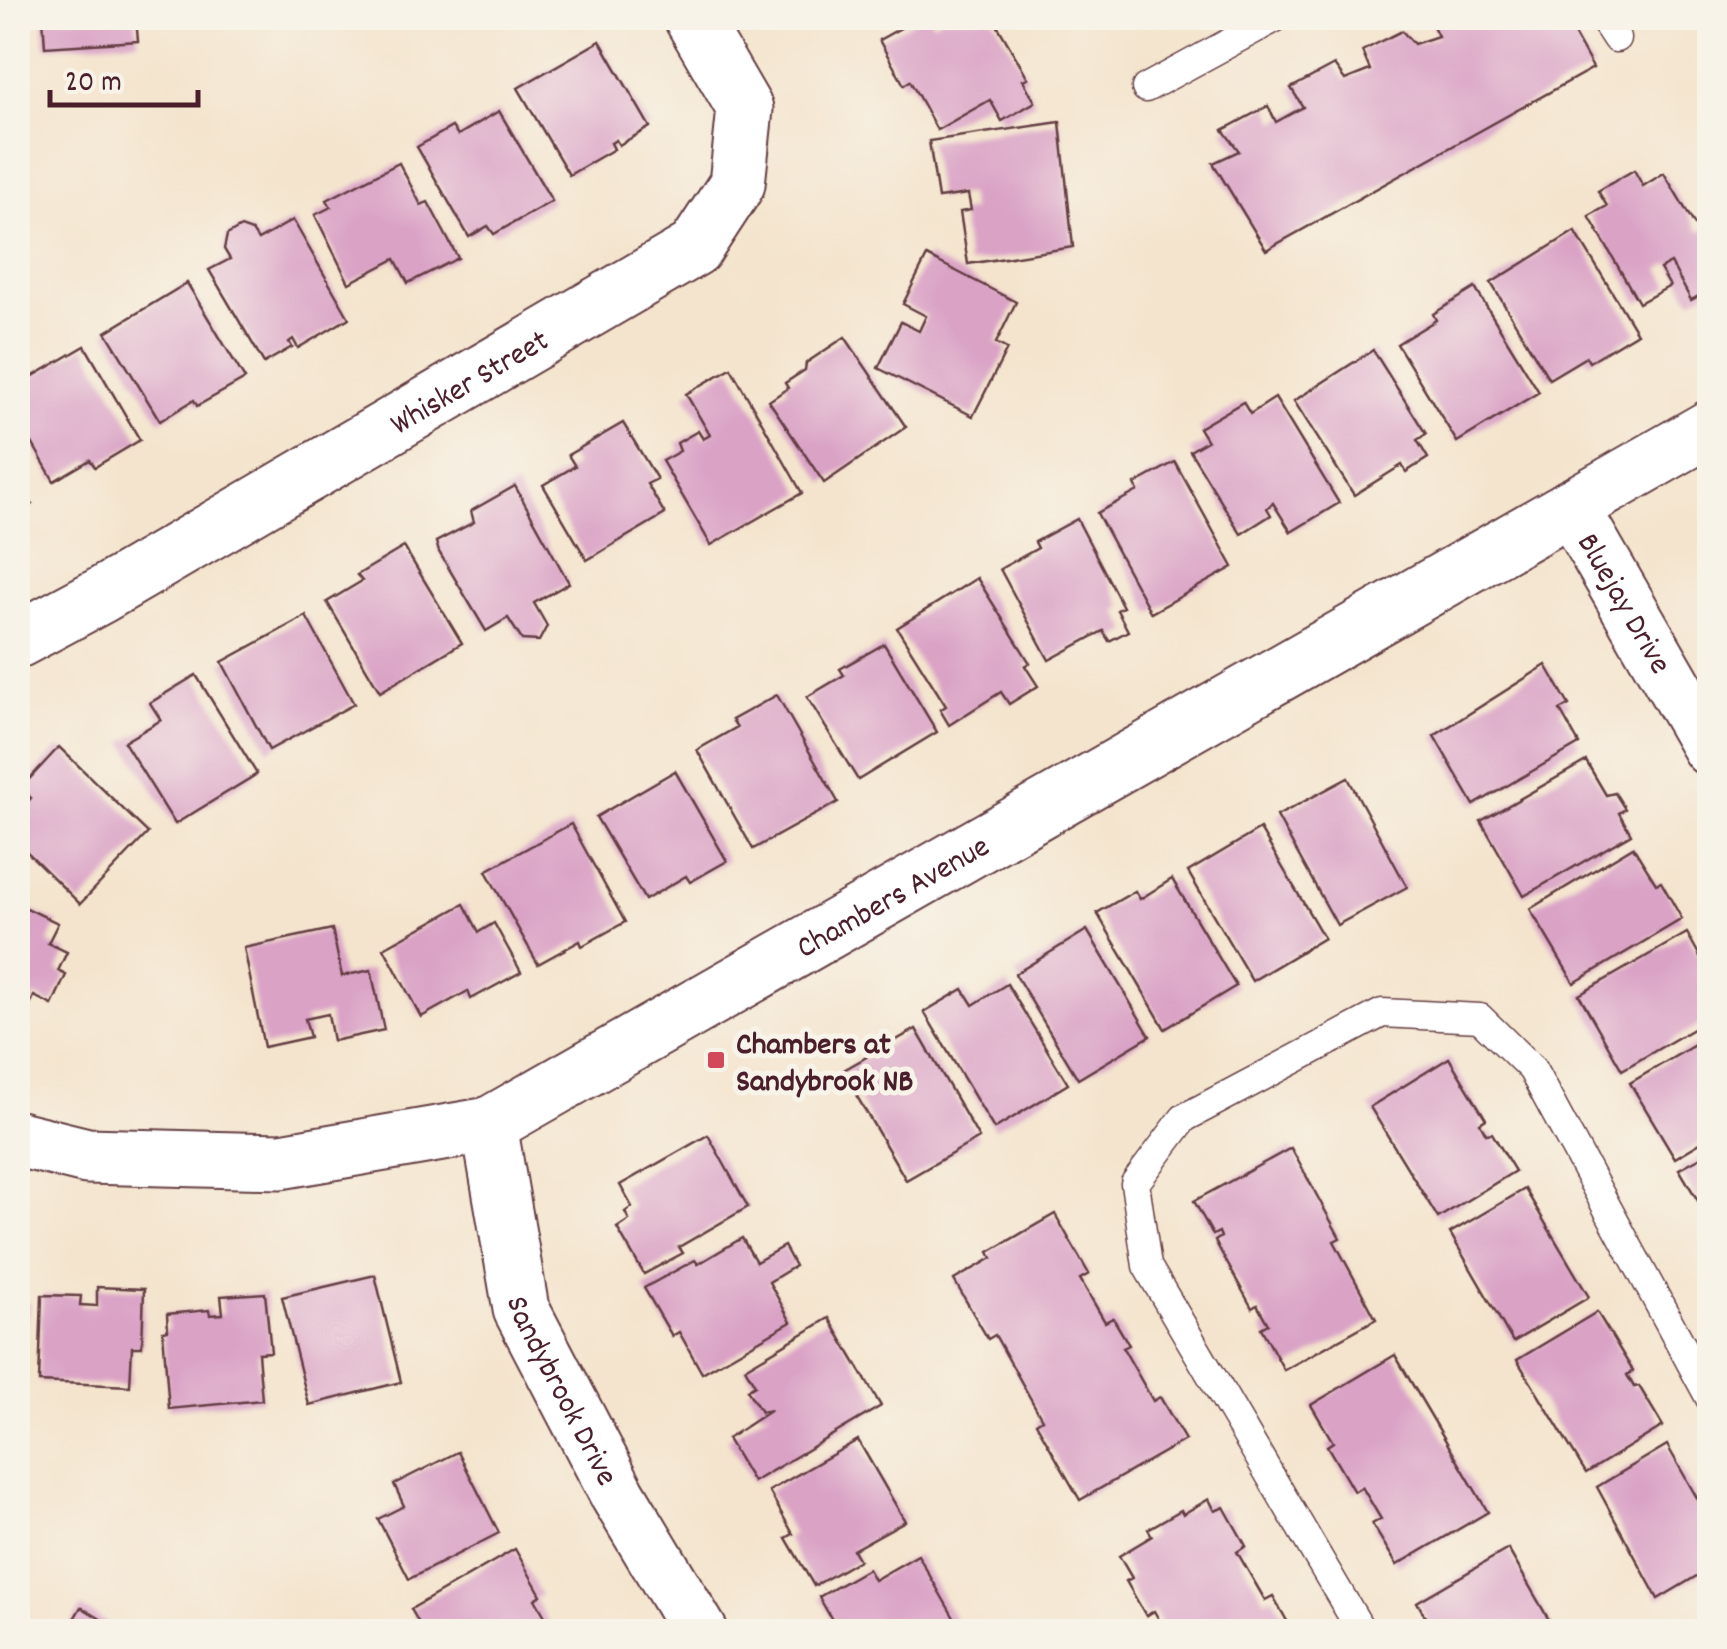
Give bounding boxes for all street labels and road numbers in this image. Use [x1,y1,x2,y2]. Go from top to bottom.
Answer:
street label: Whisker Street [383,320,559,449]
street label: Bluejay Drive [1563,526,1681,684]
street label: Chambers Avenue [789,826,999,973]
street label: Sandybrook Drive [491,1293,627,1495]

